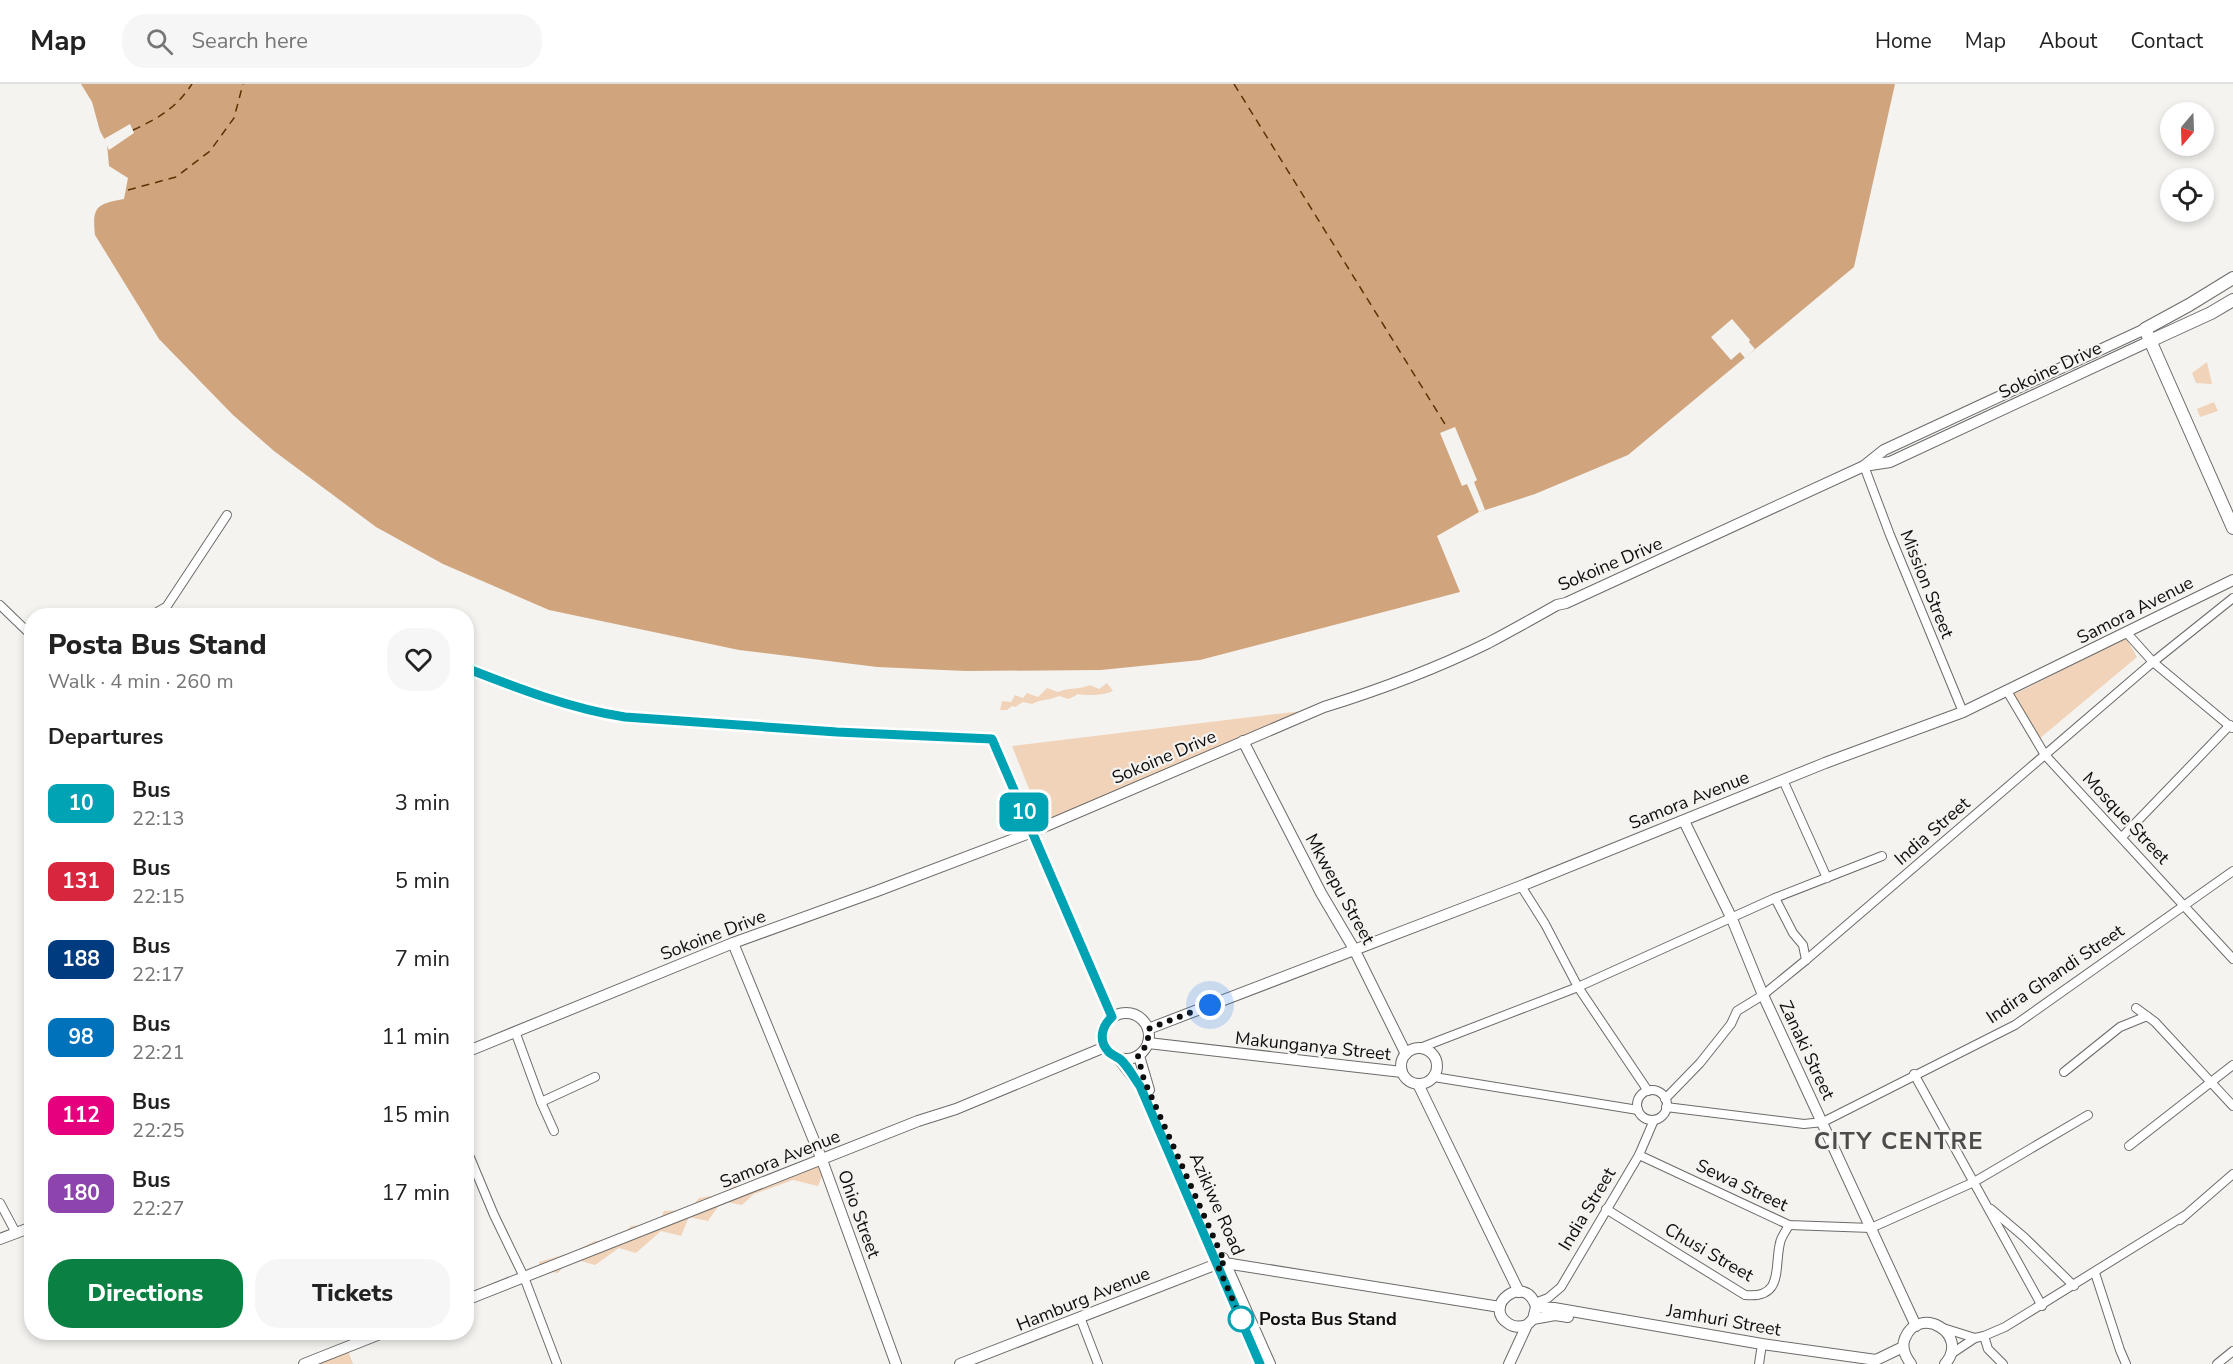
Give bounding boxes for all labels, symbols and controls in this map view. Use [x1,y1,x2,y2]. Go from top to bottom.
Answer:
search box [122,14,542,68]
text: Map [30,22,86,60]
icon: search [143,25,176,58]
text: Search here [191,26,308,56]
text: Home [1875,27,1932,55]
text: Map [1965,27,2006,55]
text: About [2039,27,2097,55]
text: Contact [2130,27,2203,55]
north arrow [2160,102,2214,156]
map controls [2160,102,2214,222]
button: locate [2160,168,2214,222]
street label: Sokoine Drive [1995,336,2105,404]
street label: Mission Street [1894,526,1960,642]
street label: Sokoine Drive [1554,531,1666,597]
street label: Samora Avenue [2073,570,2197,650]
text: Posta Bus Stand [48,626,267,664]
button: heart [387,628,450,691]
text: Walk · 4 min · 260 m [48,668,234,695]
text: Departures [48,722,163,752]
street label: Sokoine Drive [1108,724,1220,790]
street label: Samora Avenue [1625,765,1753,835]
street label: Mosque Street [2077,767,2175,870]
text: Bus [132,775,171,805]
text: 3 min [395,788,450,818]
text: 10 [68,789,94,817]
street label: India Street [1889,791,1975,870]
line badge: 10 [997,792,1051,832]
text: 10 [1011,798,1037,826]
text: 22:13 [132,805,185,832]
street label: Mkwepu Street [1300,829,1381,949]
text: Bus [132,853,171,883]
text: 5 min [395,866,450,896]
text: 131 [62,867,100,895]
text: 22:15 [132,883,185,910]
street label: Sokoine Drive [657,904,769,966]
street label: Indira Ghandi Street [1981,919,2129,1029]
text: Bus [132,931,171,961]
text: 7 min [395,944,450,974]
text: 188 [62,945,100,973]
text: 22:17 [132,961,185,988]
your location [1195,990,1225,1020]
street label: Zanaki Street [1774,997,1841,1104]
text: Bus [132,1009,171,1039]
text: 11 min [382,1022,450,1052]
text: 98 [68,1023,94,1051]
street label: Makunganya Street [1234,1026,1393,1066]
text: 22:21 [132,1039,185,1066]
text: Bus [132,1087,171,1117]
text: 15 min [382,1100,450,1130]
text: 112 [62,1101,100,1129]
text: 22:25 [132,1117,185,1144]
street label: Samora Avenue [716,1124,844,1194]
district label: CITY CENTRE [1814,1125,1984,1157]
street label: Azikiwe Road [1184,1149,1250,1259]
street label: Sewa Street [1692,1153,1792,1217]
street label: India Street [1553,1162,1622,1255]
text: Bus [132,1165,171,1195]
street label: Ohio Street [832,1167,886,1262]
text: 17 min [382,1178,450,1208]
text: 180 [62,1179,100,1207]
text: 22:27 [132,1195,185,1222]
street label: Chusi Street [1660,1217,1758,1287]
button: Directions [48,1259,243,1328]
button: Tickets [255,1259,450,1328]
street label: Hamburg Avenue [1013,1261,1153,1337]
street label: Jamhuri Street [1664,1298,1784,1342]
marker: Posta Bus Stand [1228,1306,1254,1332]
place label: Posta Bus Stand [1259,1307,1397,1331]

